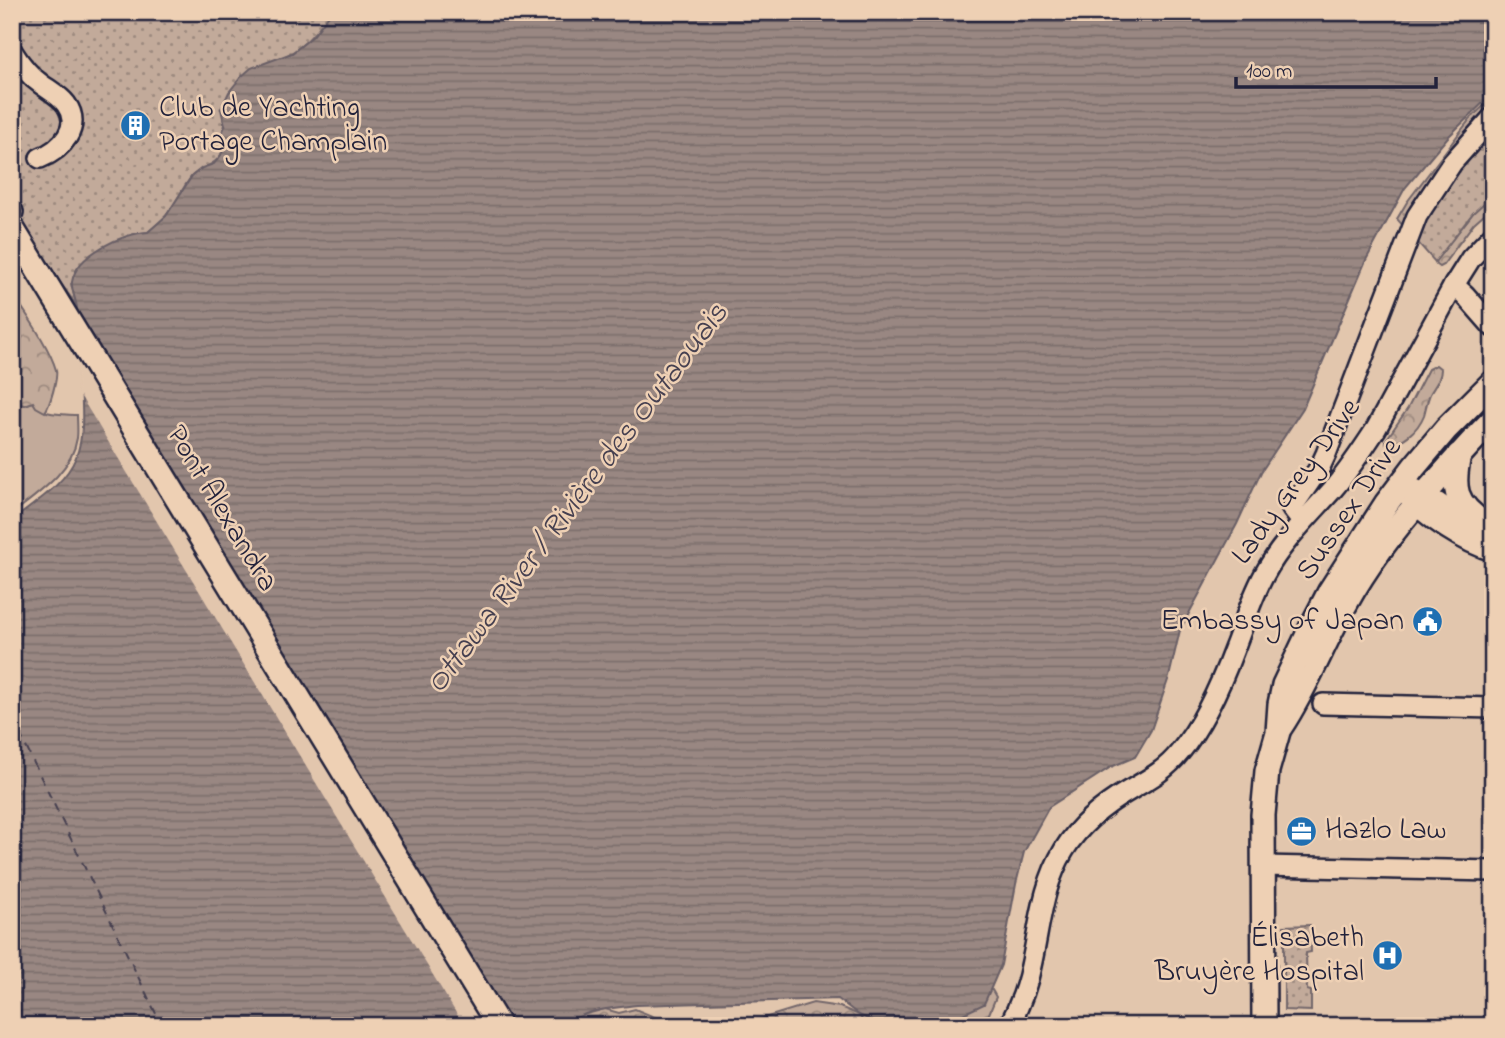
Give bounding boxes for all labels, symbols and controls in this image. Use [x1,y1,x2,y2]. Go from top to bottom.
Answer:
scale bar [1236,46,1435,90]
text: 100 m [1246,57,1292,87]
place label: Club de Yachting Portage Champlain [159,87,387,165]
building icon: Club de Yachting Portage Champlain [119,109,153,143]
water label: Ottawa River / Rivière des Outaouais [415,293,741,705]
street label: Lady Grey Drive [1221,389,1373,575]
street label: Pont Alexandra [154,417,288,601]
street label: Sussex Drive [1286,429,1414,590]
place label: Embassy of Japan [1161,600,1404,644]
public building icon: Embassy of Japan [1410,605,1444,639]
place label: Hazlo Law [1325,809,1446,853]
office icon: Hazlo Law [1285,814,1319,848]
place label: Élisabeth Bruyère Hospital [1154,917,1364,995]
hospital icon: Élisabeth Bruyère Hospital [1370,939,1404,973]

